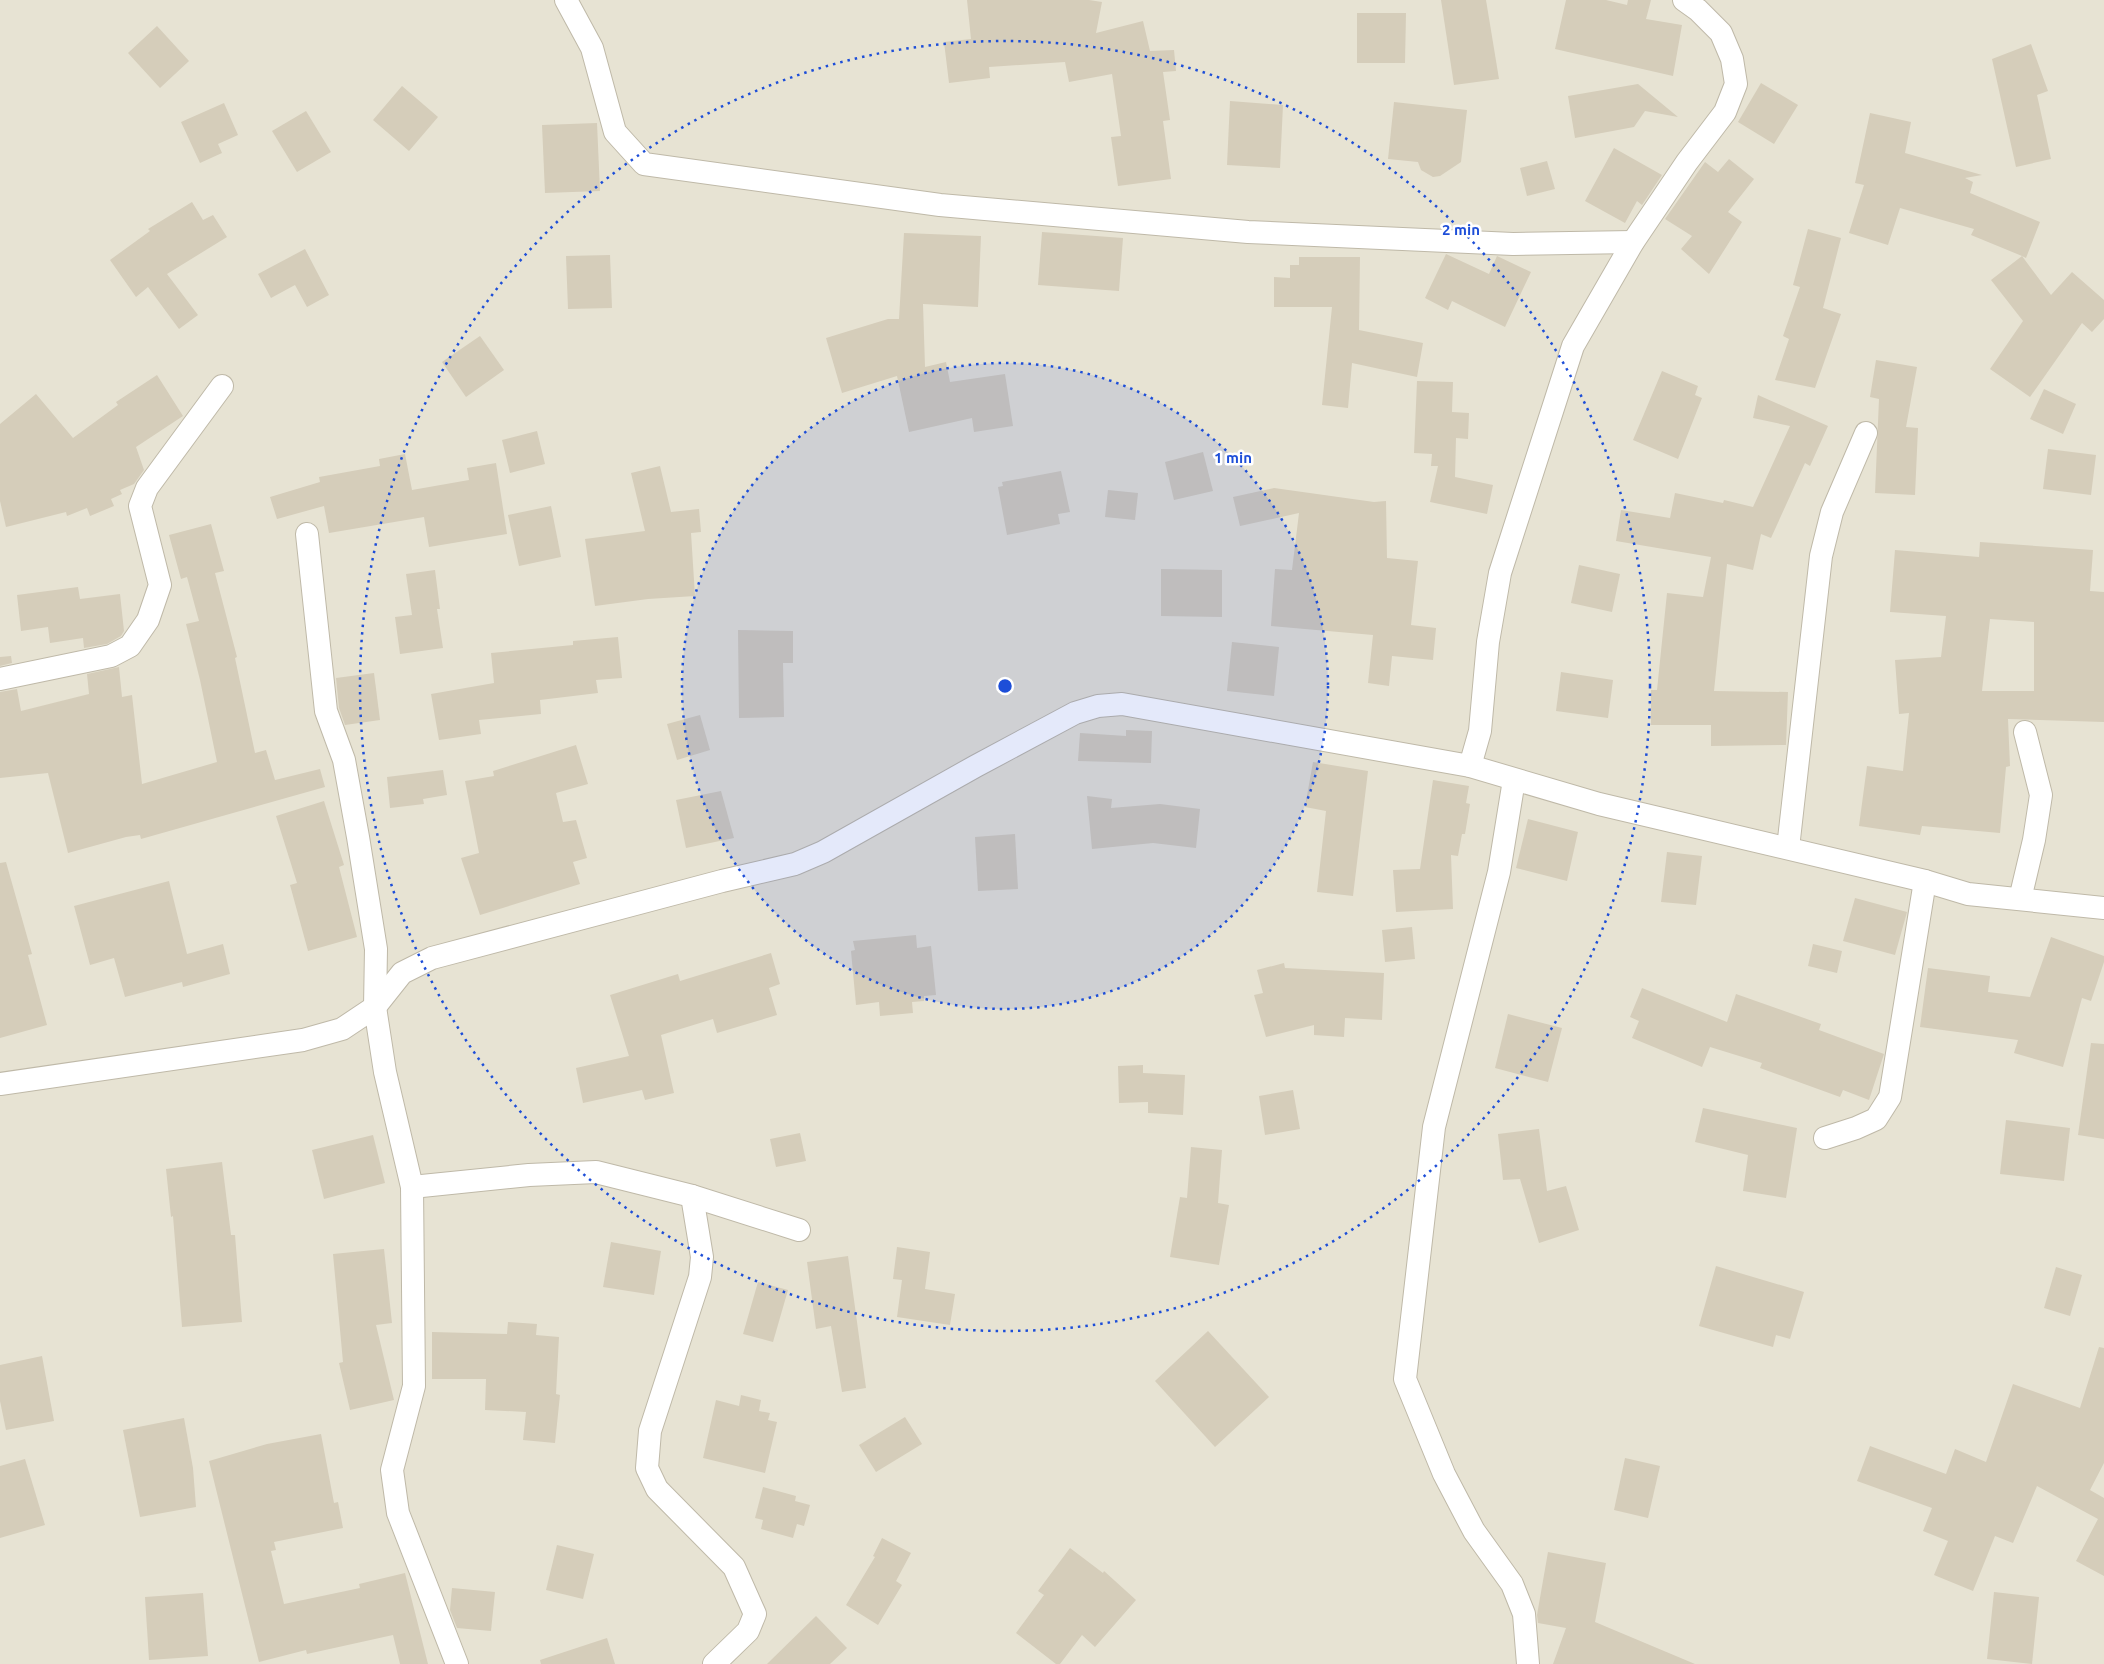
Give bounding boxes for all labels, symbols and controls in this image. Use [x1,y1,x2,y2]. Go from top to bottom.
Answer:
text: 2 min [1442,221,1480,238]
text: 1 min [1214,449,1252,466]
centre of rings [996,677,1014,695]

